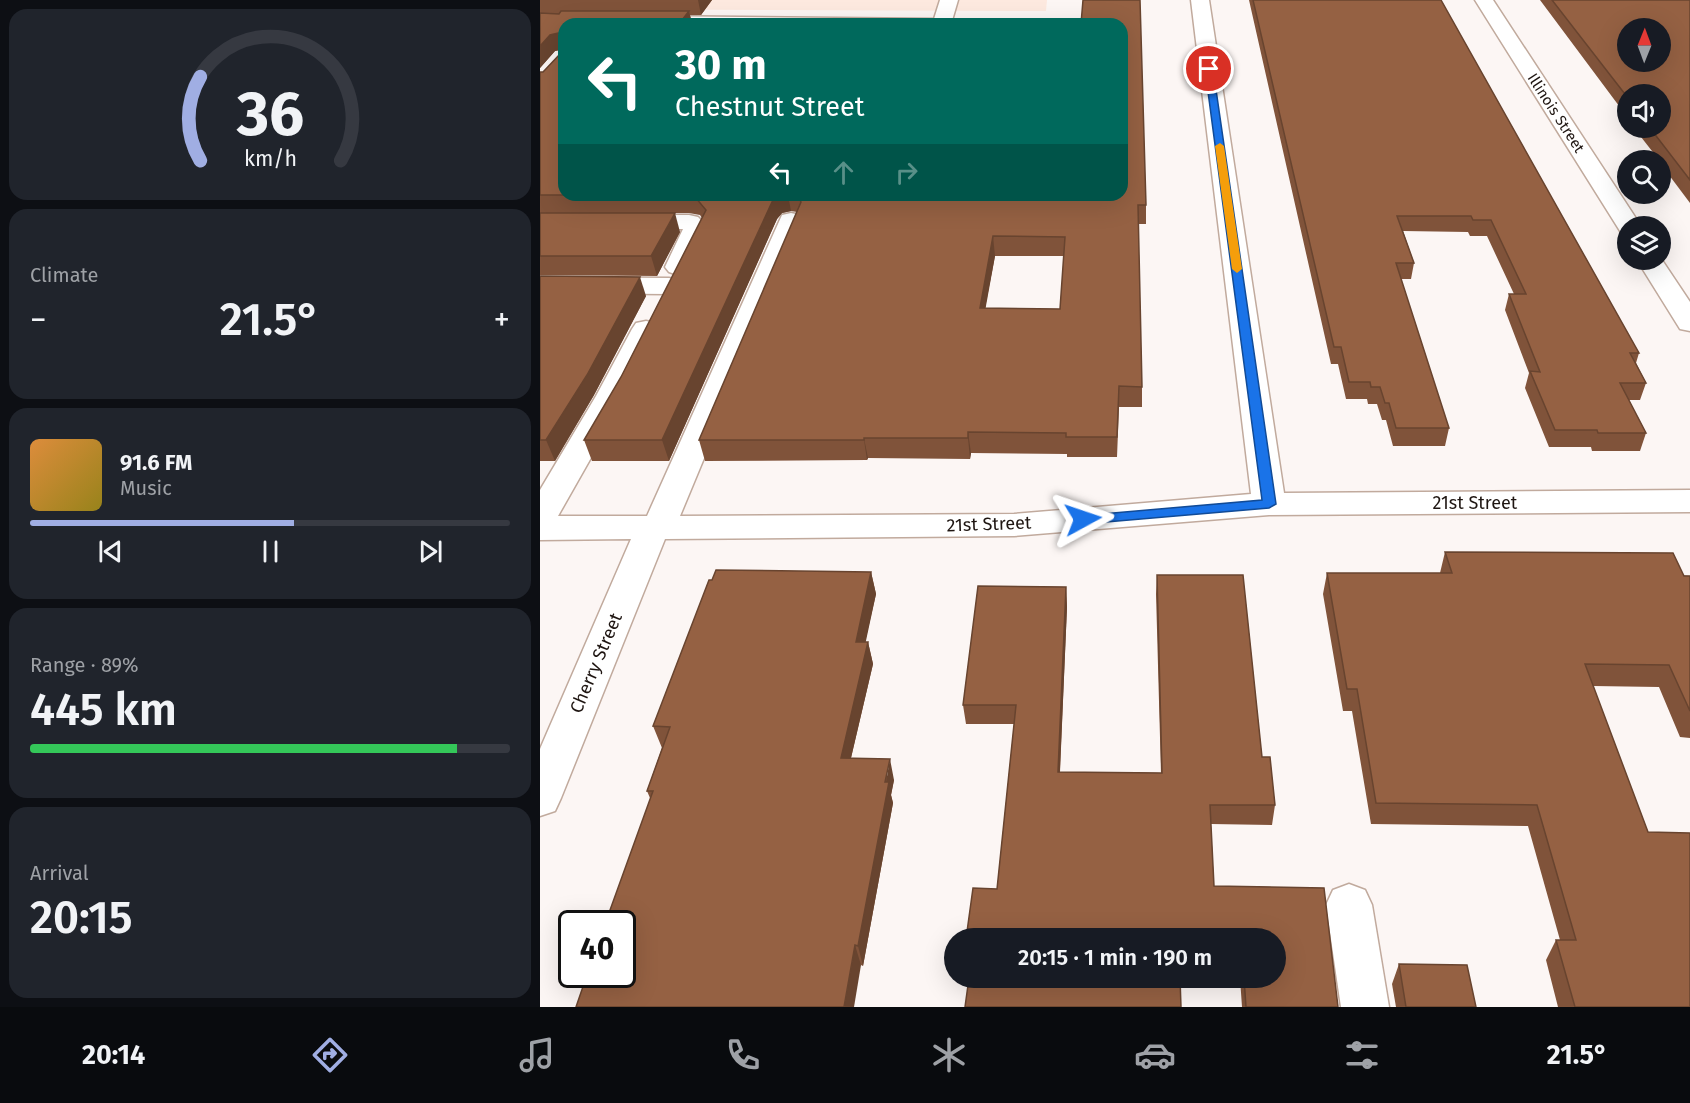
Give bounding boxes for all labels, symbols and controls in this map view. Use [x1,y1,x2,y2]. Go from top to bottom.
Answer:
north arrow [1617,18,1671,72]
map controls [1617,18,1671,270]
text: 30 m [675,40,767,90]
icon: left [576,42,654,120]
pin [1183,43,1234,94]
icon: arrive [1192,52,1225,85]
street label: Illinois Street [1524,70,1589,157]
text: 36 [235,77,304,152]
button: sound [1617,84,1671,138]
text: Chestnut Street [675,91,864,123]
text: km/h [243,147,297,173]
button: search [1617,150,1671,204]
icon: left [764,156,797,189]
icon: ahead [827,156,860,189]
icon: right [890,156,923,189]
button: layers [1617,216,1671,270]
text: Climate [30,263,98,287]
text: 21.5° [220,293,320,347]
text: − [30,300,47,340]
text: + [494,300,510,340]
text: 91.6 FM [120,449,192,476]
text: Music [120,476,172,500]
position arrow [1051,487,1115,551]
street label: 21st Street [1433,492,1518,514]
street label: 21st Street [946,512,1032,536]
icon: previous [94,535,127,568]
icon: pause [254,535,287,568]
icon: next [414,535,447,568]
street label: Cherry Street [565,609,627,716]
text: Range · 89% [30,653,139,677]
text: 445 km [30,683,177,737]
text: Arrival [30,861,89,885]
text: 20:15 [30,891,133,945]
speed limit sign: 40 [558,910,636,988]
text: 20:15 · 1 min · 190 m [1018,944,1212,971]
icon: directions [309,1034,351,1076]
icon: music [516,1034,558,1076]
icon: phone [722,1034,764,1076]
icon: climate [928,1034,970,1076]
icon: car [1134,1034,1176,1076]
icon: filters [1341,1034,1383,1076]
text: 20:14 [82,1039,145,1071]
text: 21.5° [1547,1039,1608,1071]

